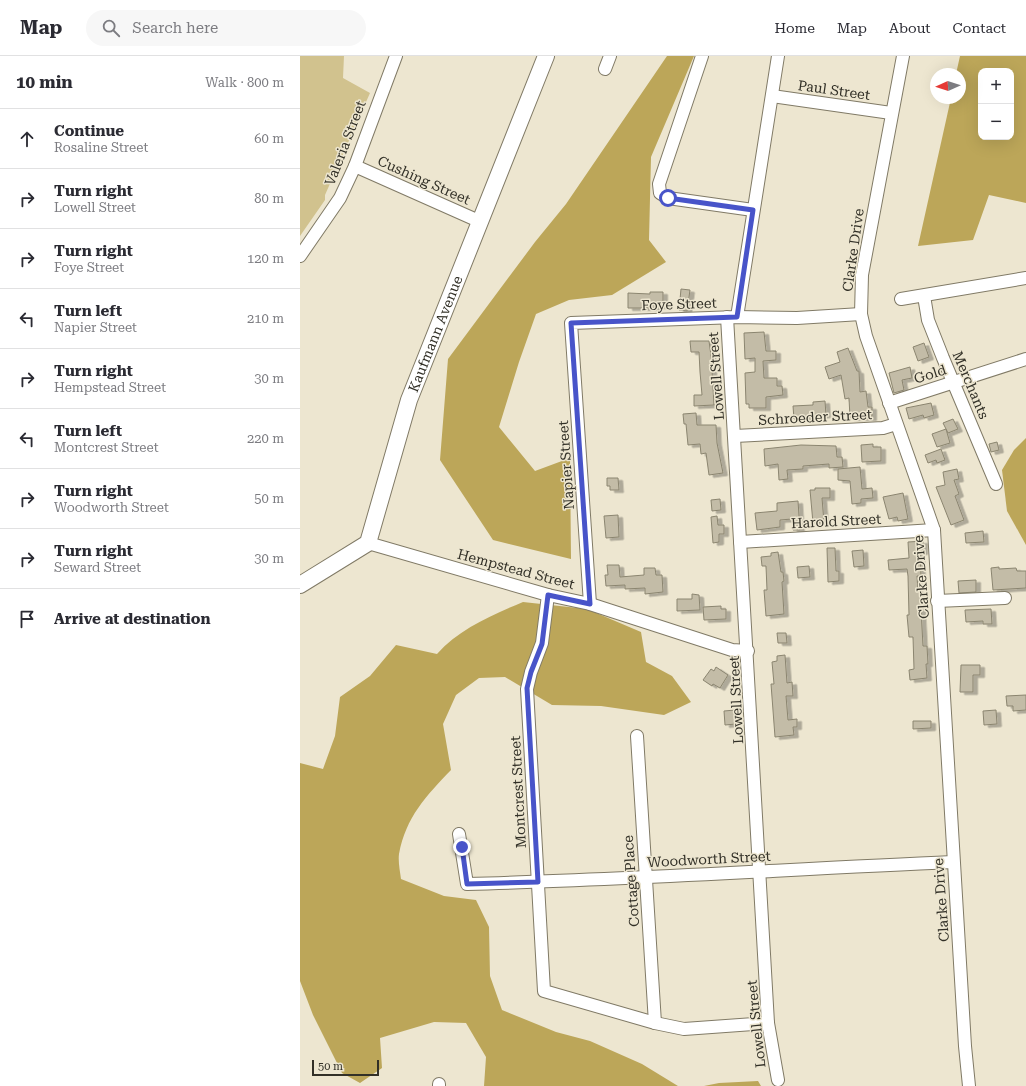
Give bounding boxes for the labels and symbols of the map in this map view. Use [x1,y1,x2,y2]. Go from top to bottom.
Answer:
north arrow [930,68,966,104]
street label: Paul Street [797,77,871,103]
street label: Valeria Street [321,98,369,188]
street label: Cushing Street [375,152,473,208]
route start [659,189,677,207]
street label: Clarke Drive [839,207,867,293]
street label: Kaufmann Avenue [405,273,466,394]
street label: Foye Street [641,295,717,313]
street label: Lowell Street [705,331,727,421]
street label: Merchants [950,349,993,422]
street label: Gold [912,361,948,387]
street label: Schroeder Street [758,406,872,428]
street label: Napier Street [555,420,577,510]
street label: Harold Street [790,511,882,531]
street label: Clarke Drive [910,534,932,619]
street label: Hempstead Street [456,546,576,592]
street label: Lowell Street [726,656,746,744]
street label: Montcrest Street [507,735,529,849]
street label: Cottage Place [620,834,642,927]
route end [453,838,471,856]
street label: Woodworth Street [647,848,771,870]
street label: Clarke Drive [930,857,952,942]
street label: Lowell Street [743,979,769,1069]
scale bar [312,1058,379,1077]

